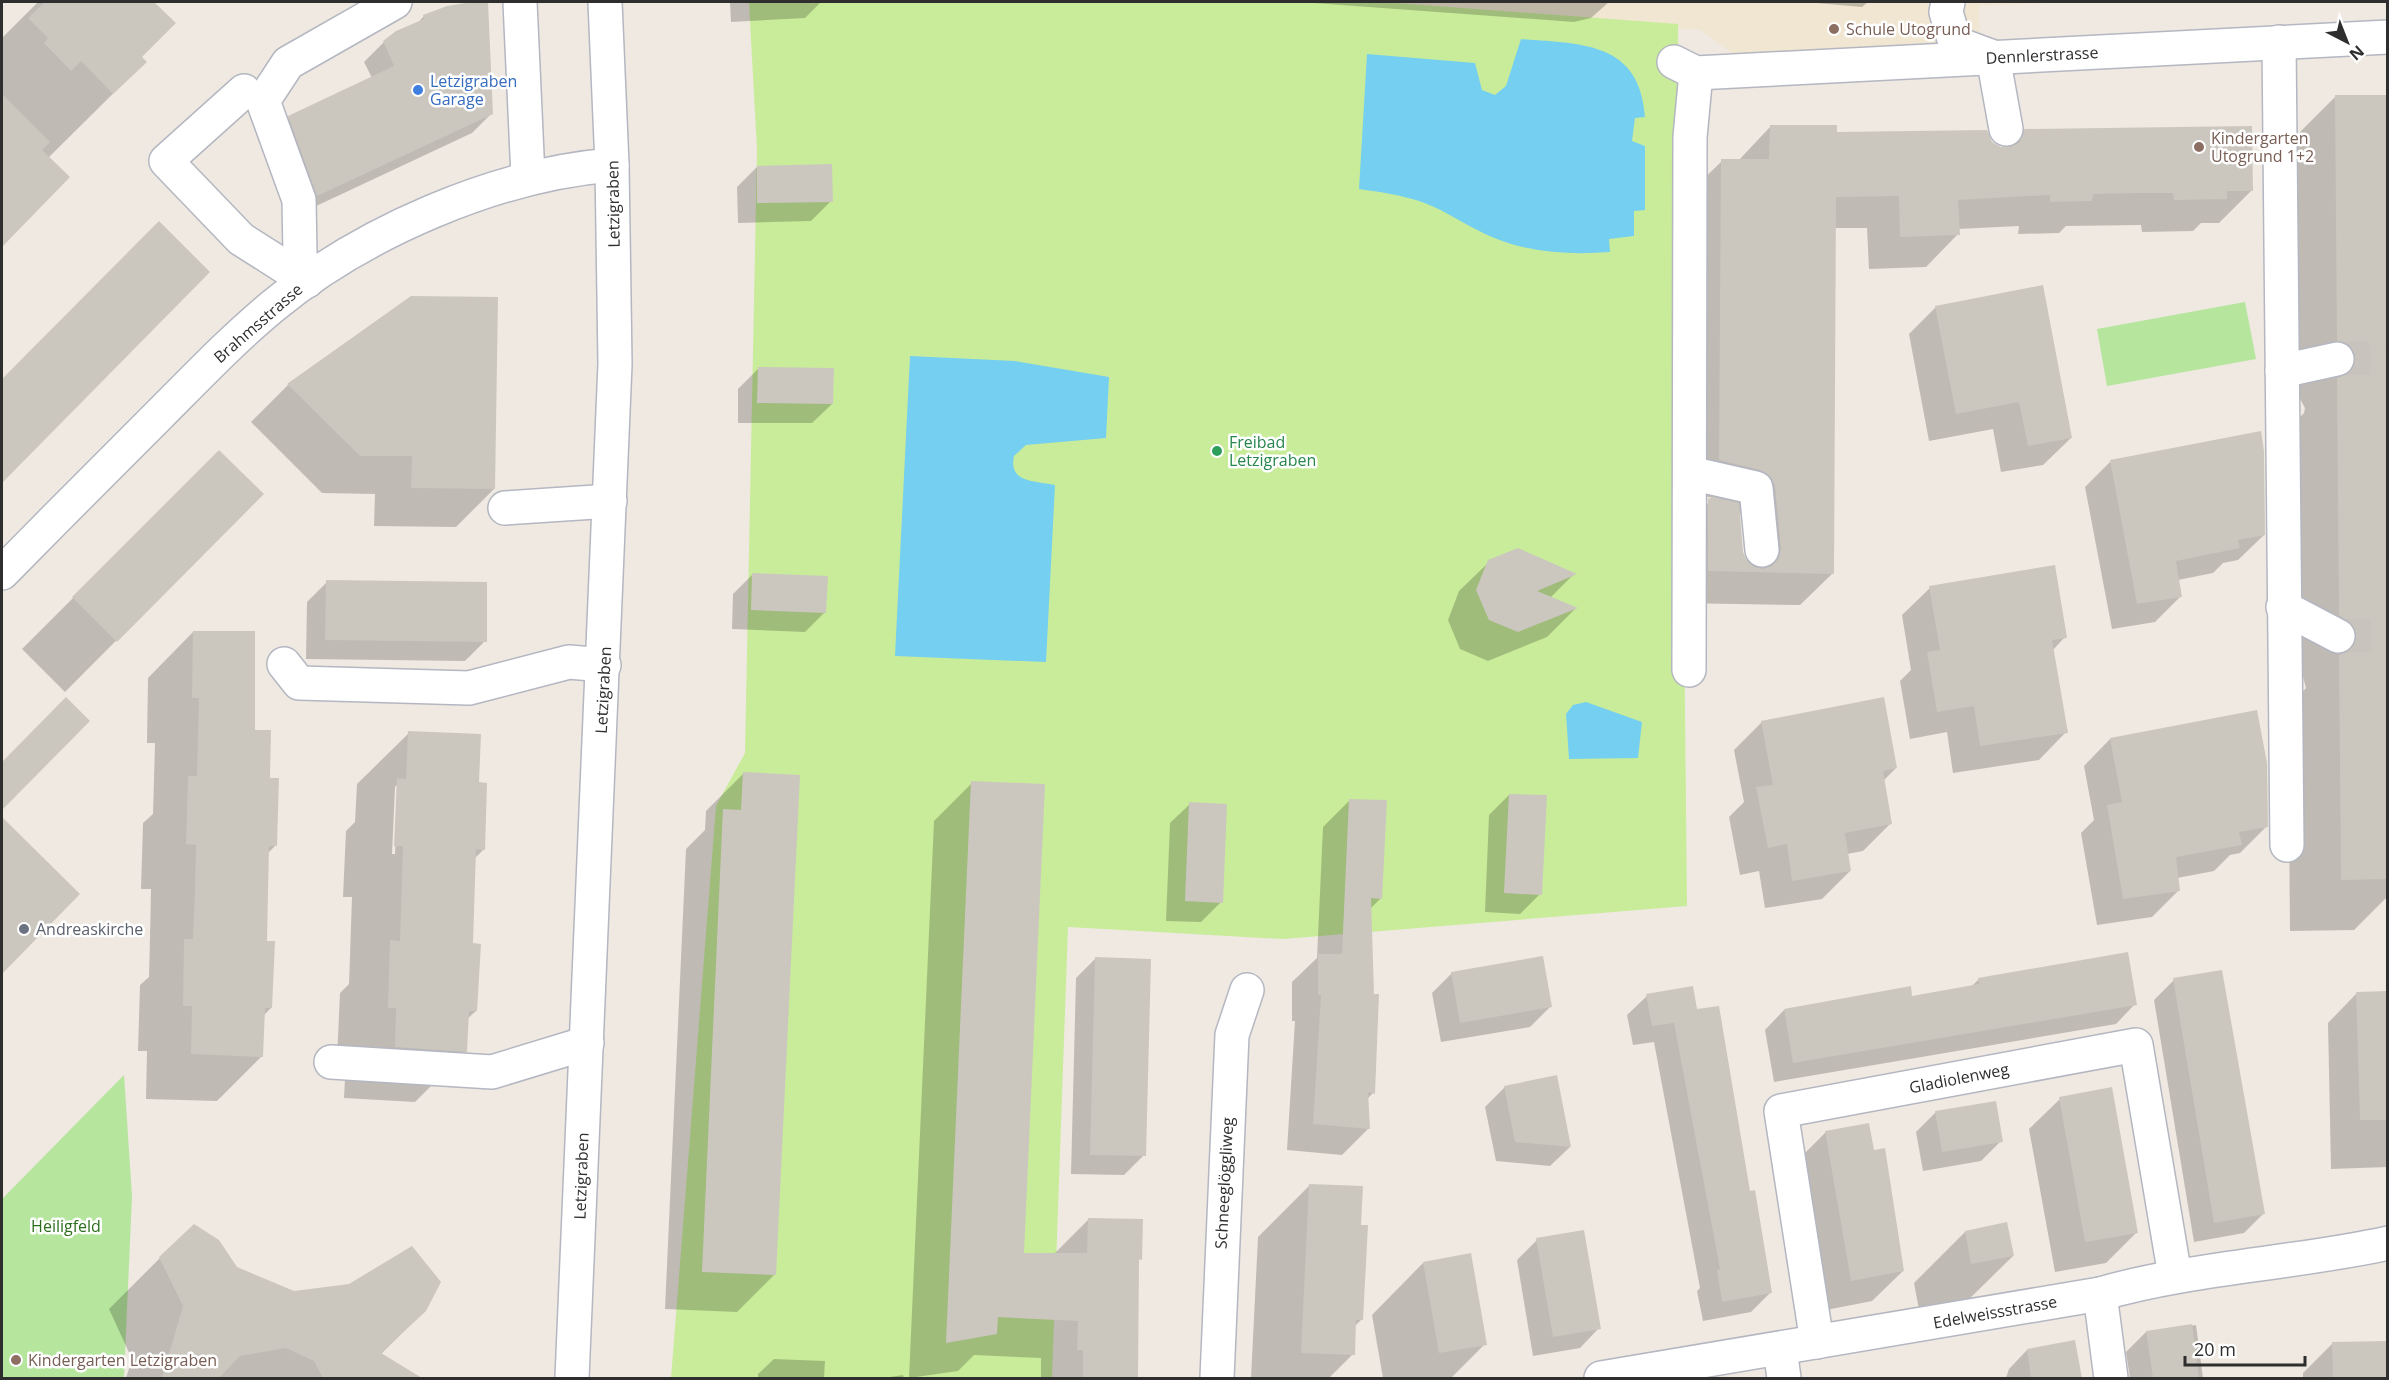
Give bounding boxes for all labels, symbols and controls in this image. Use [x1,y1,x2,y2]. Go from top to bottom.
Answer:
north arrow [2317,12,2377,72]
place label: Schule Utogrund [1846,18,1971,40]
marker: Schule Utogrund [1827,22,1841,36]
street label: Dennlerstrasse [1985,41,2099,69]
text: N [2345,41,2369,66]
place label: Letzigraben Garage [430,70,517,110]
marker: Letzigraben Garage [411,83,425,97]
place label: Kindergarten Utogrund 1+2 [2211,127,2314,167]
marker: Kindergarten Utogrund 1+2 [2192,140,2206,154]
street label: Letzigraben [601,160,625,248]
street label: Brahmsstrasse [209,278,307,368]
place label: Freibad Letzigraben [1229,431,1316,471]
marker: Freibad Letzigraben [1210,444,1224,458]
street label: Letzigraben [590,646,616,734]
place label: Andreaskirche [36,918,143,940]
marker: Andreaskirche [17,922,31,936]
street label: Gladiolenweg [1907,1058,2011,1098]
street label: Schneeglöggliweg [1210,1116,1238,1249]
street label: Letzigraben [568,1132,594,1220]
park label: Heiligfeld [31,1215,101,1237]
street label: Edelweissstrasse [1931,1290,2059,1334]
scale bar [2185,1329,2305,1367]
text: 20 m [2194,1337,2236,1361]
place label: Kindergarten Letzigraben [28,1349,217,1371]
marker: Kindergarten Letzigraben [9,1353,23,1367]

